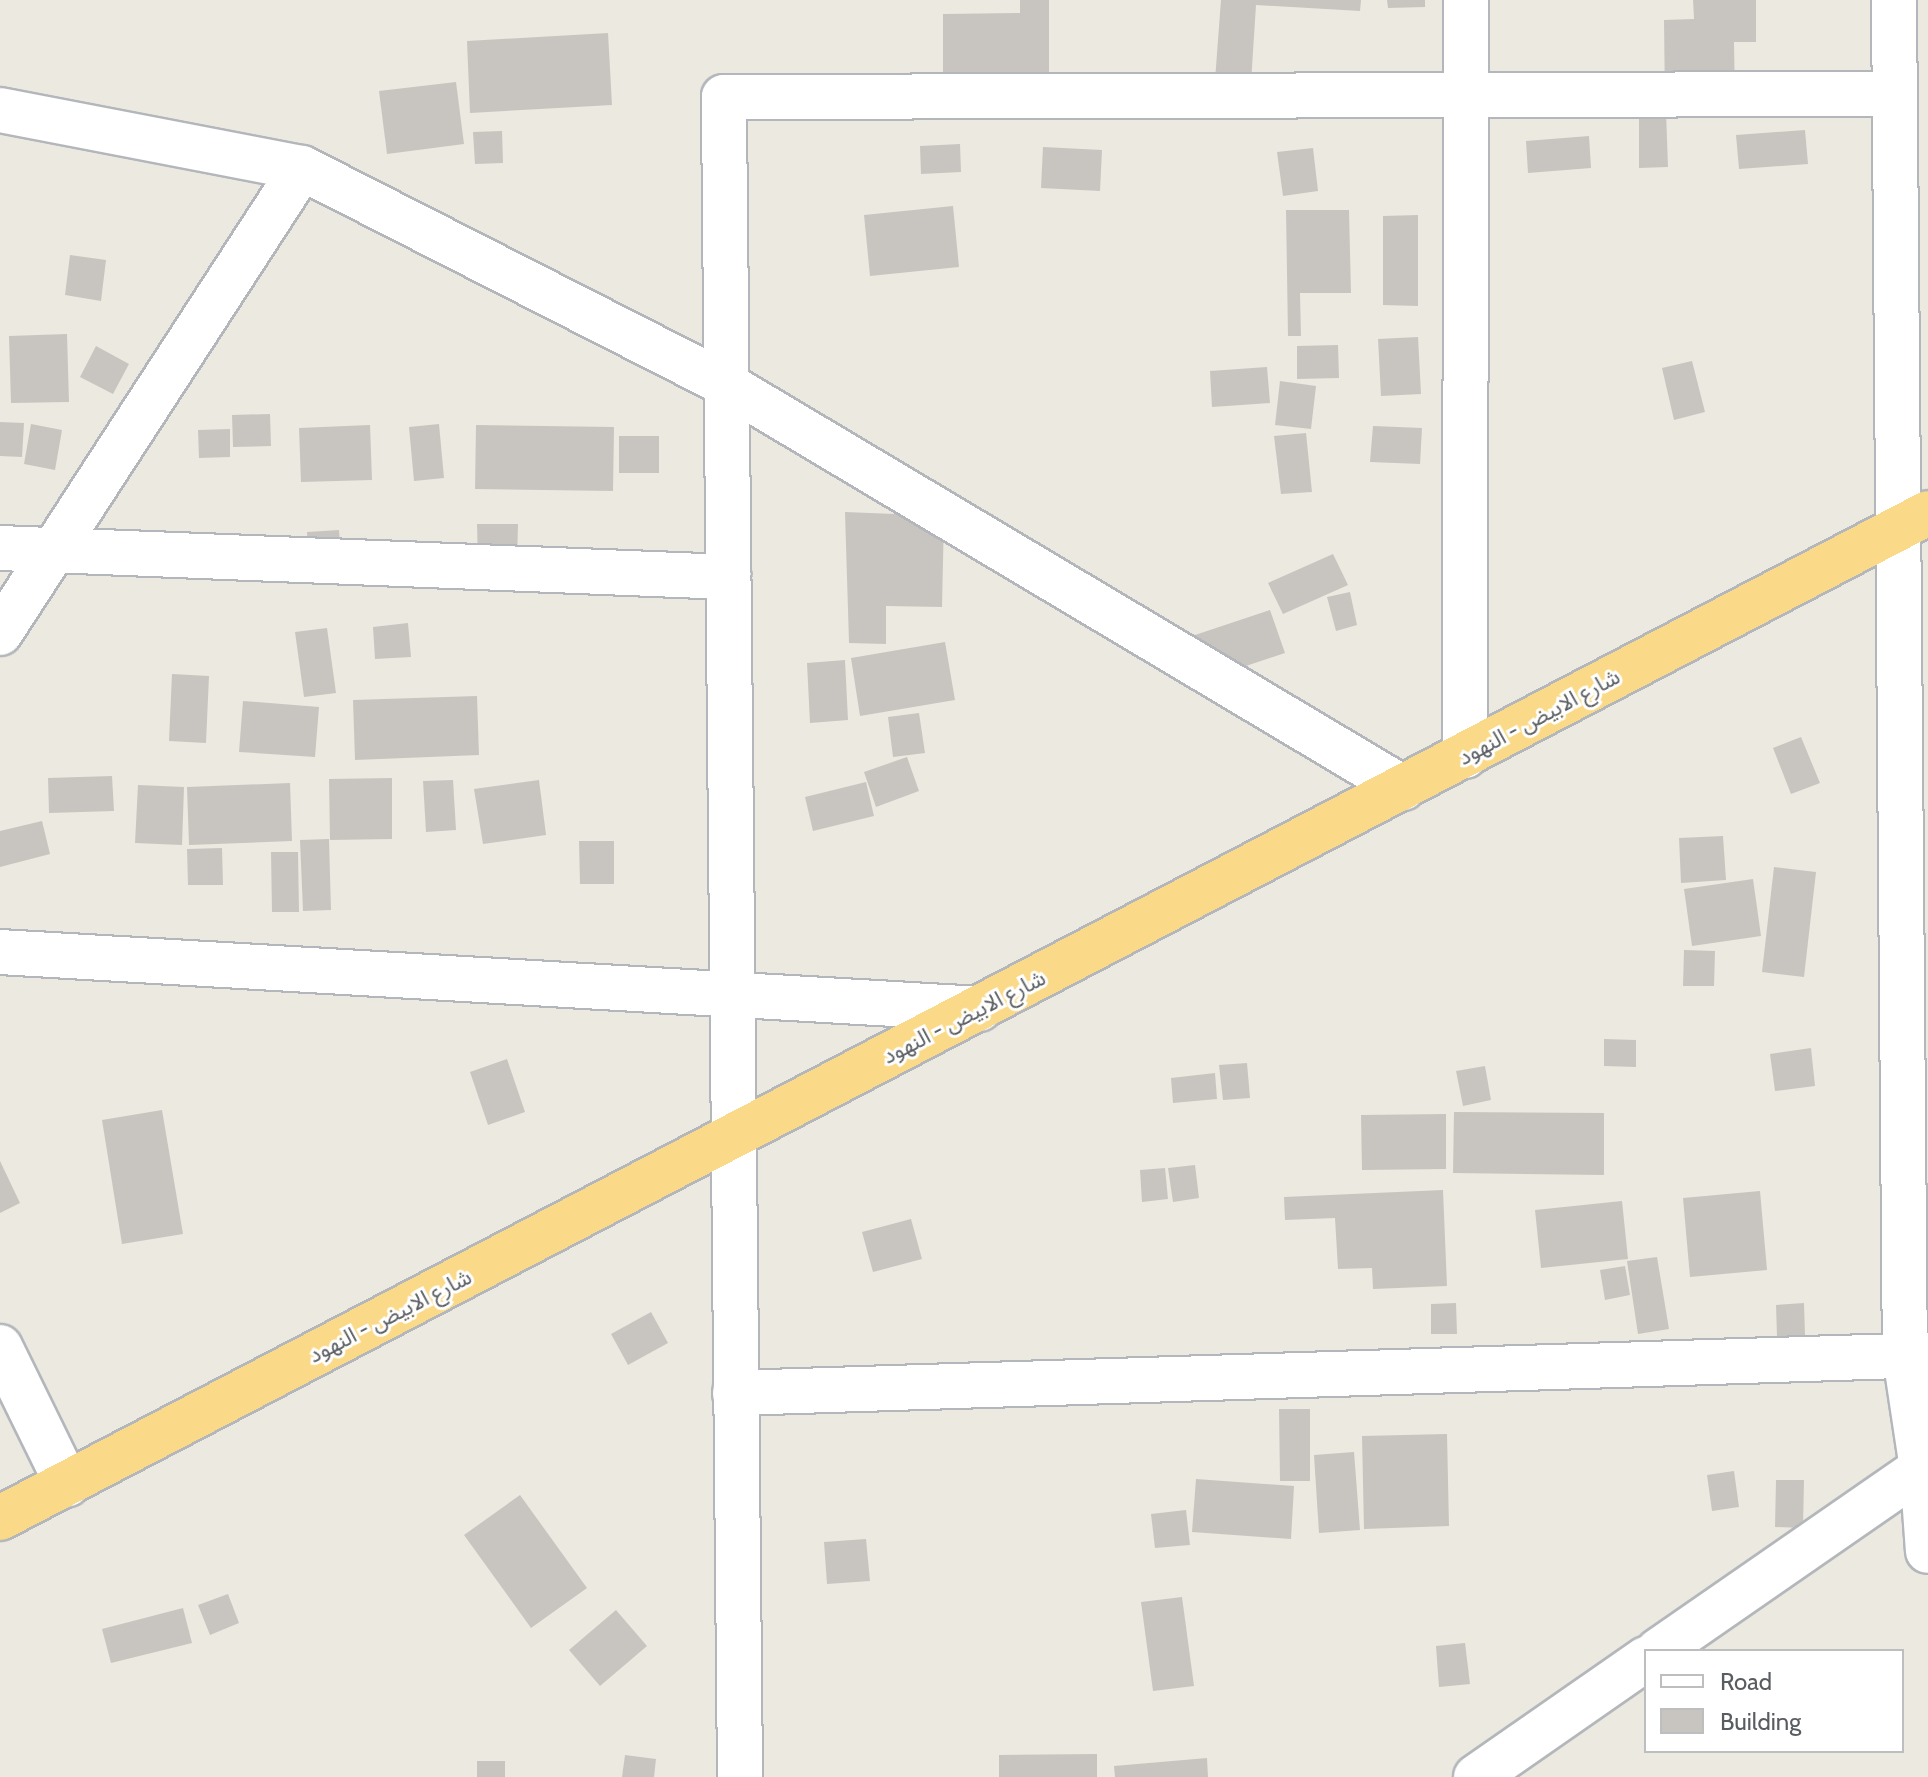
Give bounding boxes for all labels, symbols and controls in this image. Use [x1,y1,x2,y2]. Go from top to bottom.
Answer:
street label: شارع الابيض - النهود [1454,663,1624,771]
street label: شارع الابيض - النهود [878,964,1050,1070]
street label: شارع الابيض - النهود [304,1263,476,1369]
legend [1644,1649,1904,1753]
text: Road [1720,1667,1772,1696]
text: Building [1720,1707,1801,1736]

